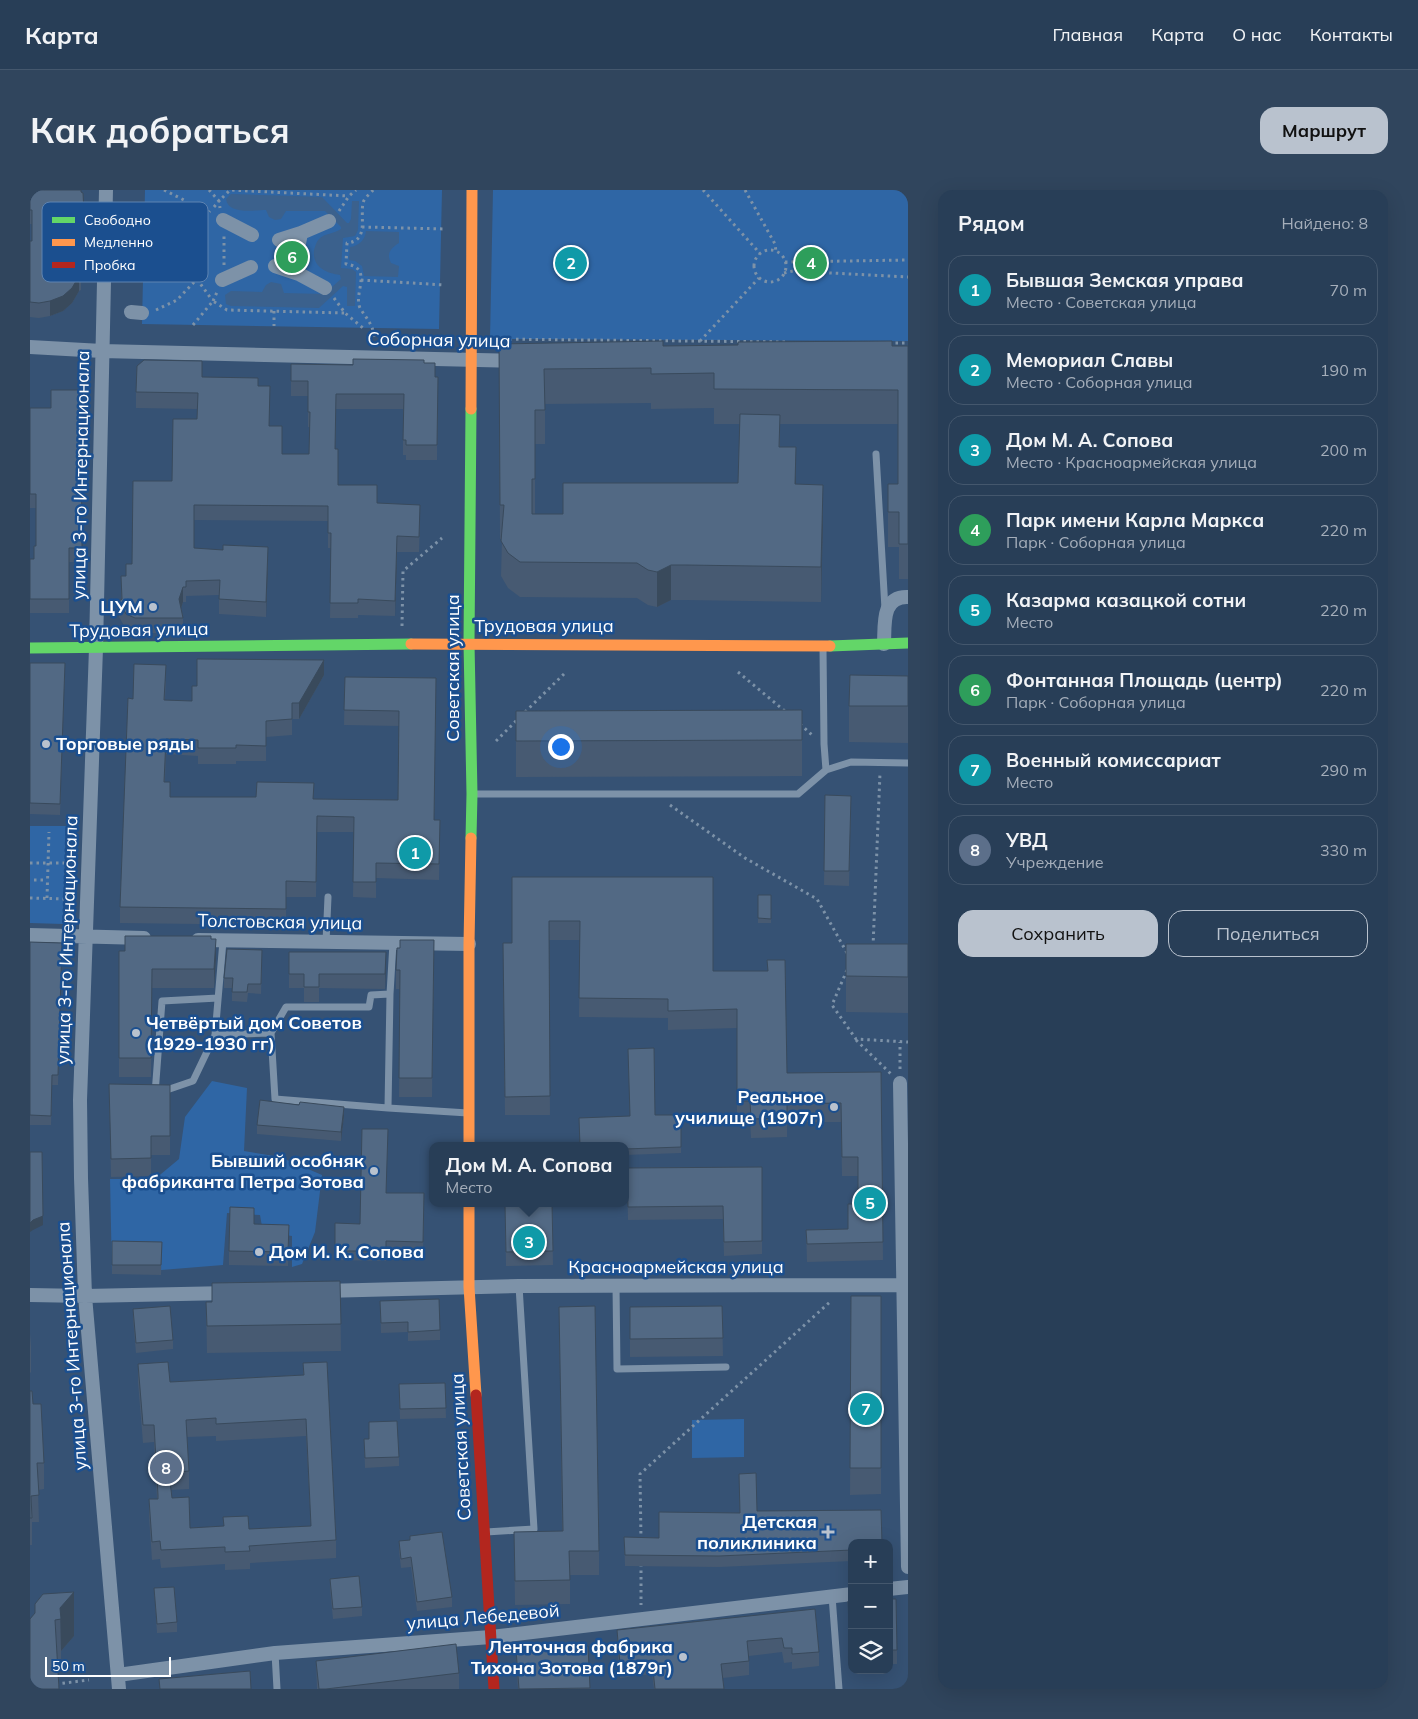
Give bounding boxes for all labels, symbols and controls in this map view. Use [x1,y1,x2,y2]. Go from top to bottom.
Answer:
text: Карта [25,20,99,50]
text: Главная [1053,23,1123,46]
text: Карта [1151,23,1204,46]
text: О нас [1232,23,1282,46]
text: Контакты [1310,23,1393,46]
button: Маршрут [1260,107,1388,154]
text: Как добраться [30,108,290,152]
legend [42,202,208,282]
text: Рядом [958,210,1025,236]
text: Свободно [84,211,151,229]
text: Найдено: 8 [1282,213,1368,233]
text: Медленно [84,233,153,251]
pin: 6 [276,238,308,276]
pin: 2 [555,244,587,282]
pin: 4 [795,244,827,282]
text: Пробка [84,256,136,274]
text: Бывшая Земская управа [1006,268,1244,292]
text: 1 [970,280,980,300]
text: 70 m [1330,280,1367,300]
text: Место · Советская улица [1006,292,1196,312]
street label: Соборная улица [367,327,511,352]
text: Мемориал Славы [1006,348,1173,372]
street label: улица 3-го Интернационала [67,350,94,600]
text: 2 [970,360,980,380]
text: 190 m [1320,360,1367,380]
text: Место · Соборная улица [1006,372,1193,392]
text: Дом М. А. Сопова [1006,428,1173,452]
text: 3 [970,440,980,460]
text: 200 m [1320,440,1367,460]
text: Место · Красноармейская улица [1006,452,1257,472]
text: Парк имени Карла Маркса [1006,508,1264,532]
text: 4 [970,520,980,540]
text: 220 m [1320,520,1367,540]
text: Парк · Соборная улица [1006,532,1186,552]
text: Казарма казацкой сотни [1006,588,1246,612]
street label: Советская улица [441,594,464,742]
place label: ЦУМ [100,595,143,618]
text: 5 [970,600,980,620]
text: 220 m [1320,600,1367,620]
marker: ЦУМ [147,601,159,613]
text: Место [1006,612,1053,632]
street label: Трудовая улица [474,614,614,637]
street label: Трудовая улица [69,617,209,642]
text: Фонтанная Площадь (центр) [1006,668,1283,692]
text: 6 [970,680,980,700]
text: 220 m [1320,680,1367,700]
text: Парк · Соборная улица [1006,692,1186,712]
place label: Торговые ряды [56,732,194,755]
your location [548,734,574,760]
marker: Торговые ряды [40,738,52,750]
text: Военный комиссариат [1006,748,1221,772]
text: 7 [970,760,980,780]
text: 290 m [1320,760,1367,780]
text: Место [1006,772,1053,792]
street label: улица 3-го Интернационала [51,815,82,1065]
text: УВД [1006,828,1048,852]
pin: 1 [399,834,431,872]
text: 8 [970,840,980,860]
text: 330 m [1320,840,1367,860]
text: Учреждение [1006,852,1104,872]
street label: Толстовская улица [197,909,363,934]
button: Сохранить [958,910,1158,957]
button: Поделиться [1168,910,1368,957]
place label: Четвёртый дом Советов (1929-1930 гг) [146,1011,362,1055]
marker: Четвёртый дом Советов (1929-1930 гг) [130,1027,142,1039]
place label: Реальное училище (1907г) [675,1085,824,1129]
marker: Реальное училище (1907г) [828,1101,840,1113]
popup [429,1142,629,1207]
place label: Бывший особняк фабриканта Петра Зотова [122,1149,365,1193]
text: Дом М. А. Сопова [445,1153,613,1177]
marker: Бывший особняк фабриканта Петра Зотова [368,1165,380,1177]
text: Место [445,1177,493,1197]
pin: 5 [854,1184,886,1222]
street label: улица 3-го Интернационала [51,1221,92,1471]
pin: 3 [513,1223,545,1261]
place label: Дом И. К. Сопова [269,1240,424,1263]
marker: Дом И. К. Сопова [253,1246,265,1258]
street label: Красноармейская улица [568,1255,784,1278]
street label: Советская улица [445,1373,476,1521]
pin: 7 [850,1390,882,1428]
pin: 8 [150,1449,182,1487]
place label: Детская поликлиника [697,1510,817,1554]
marker: Детская поликлиника [821,1525,835,1539]
map controls [848,1539,893,1674]
button: + [848,1539,893,1584]
button: − [848,1584,893,1629]
street label: улица Лебедевой [406,1598,560,1635]
button: layers [848,1629,893,1674]
place label: Ленточная фабрика Тихона Зотова (1879г) [471,1635,673,1679]
marker: Ленточная фабрика Тихона Зотова (1879г) [677,1651,689,1663]
scale bar [45,1654,171,1677]
text: 50 m [52,1657,85,1675]

